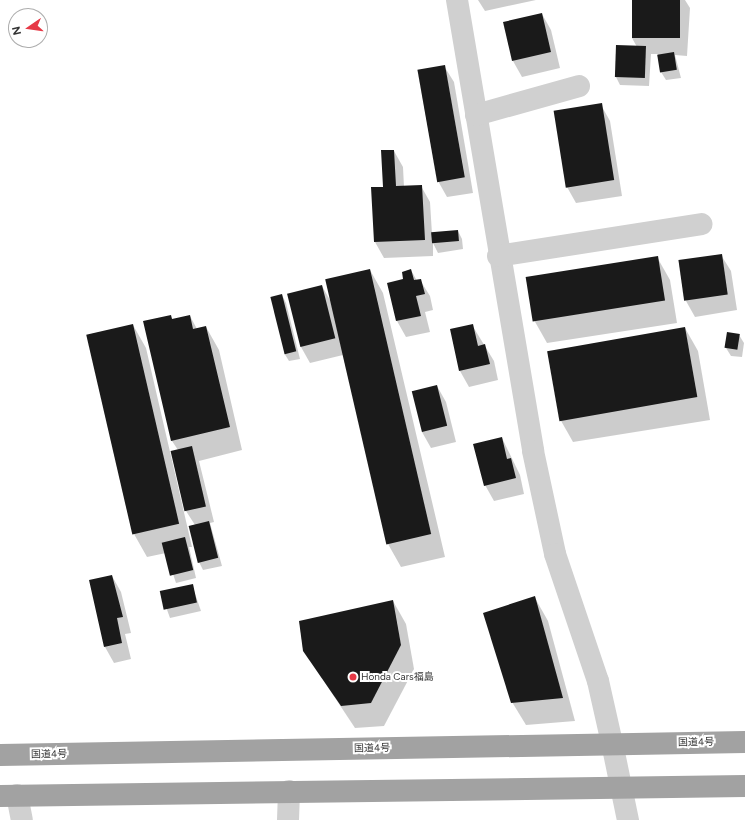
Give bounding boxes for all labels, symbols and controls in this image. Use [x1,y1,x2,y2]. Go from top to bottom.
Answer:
north arrow [8,8,48,48]
text: N [10,25,24,36]
place label: Honda Cars福島 [361,671,434,683]
marker: Honda Cars福島 [348,672,358,682]
street label: 国道4号 [678,736,714,748]
street label: 国道4号 [354,742,390,754]
street label: 国道4号 [31,748,67,760]

